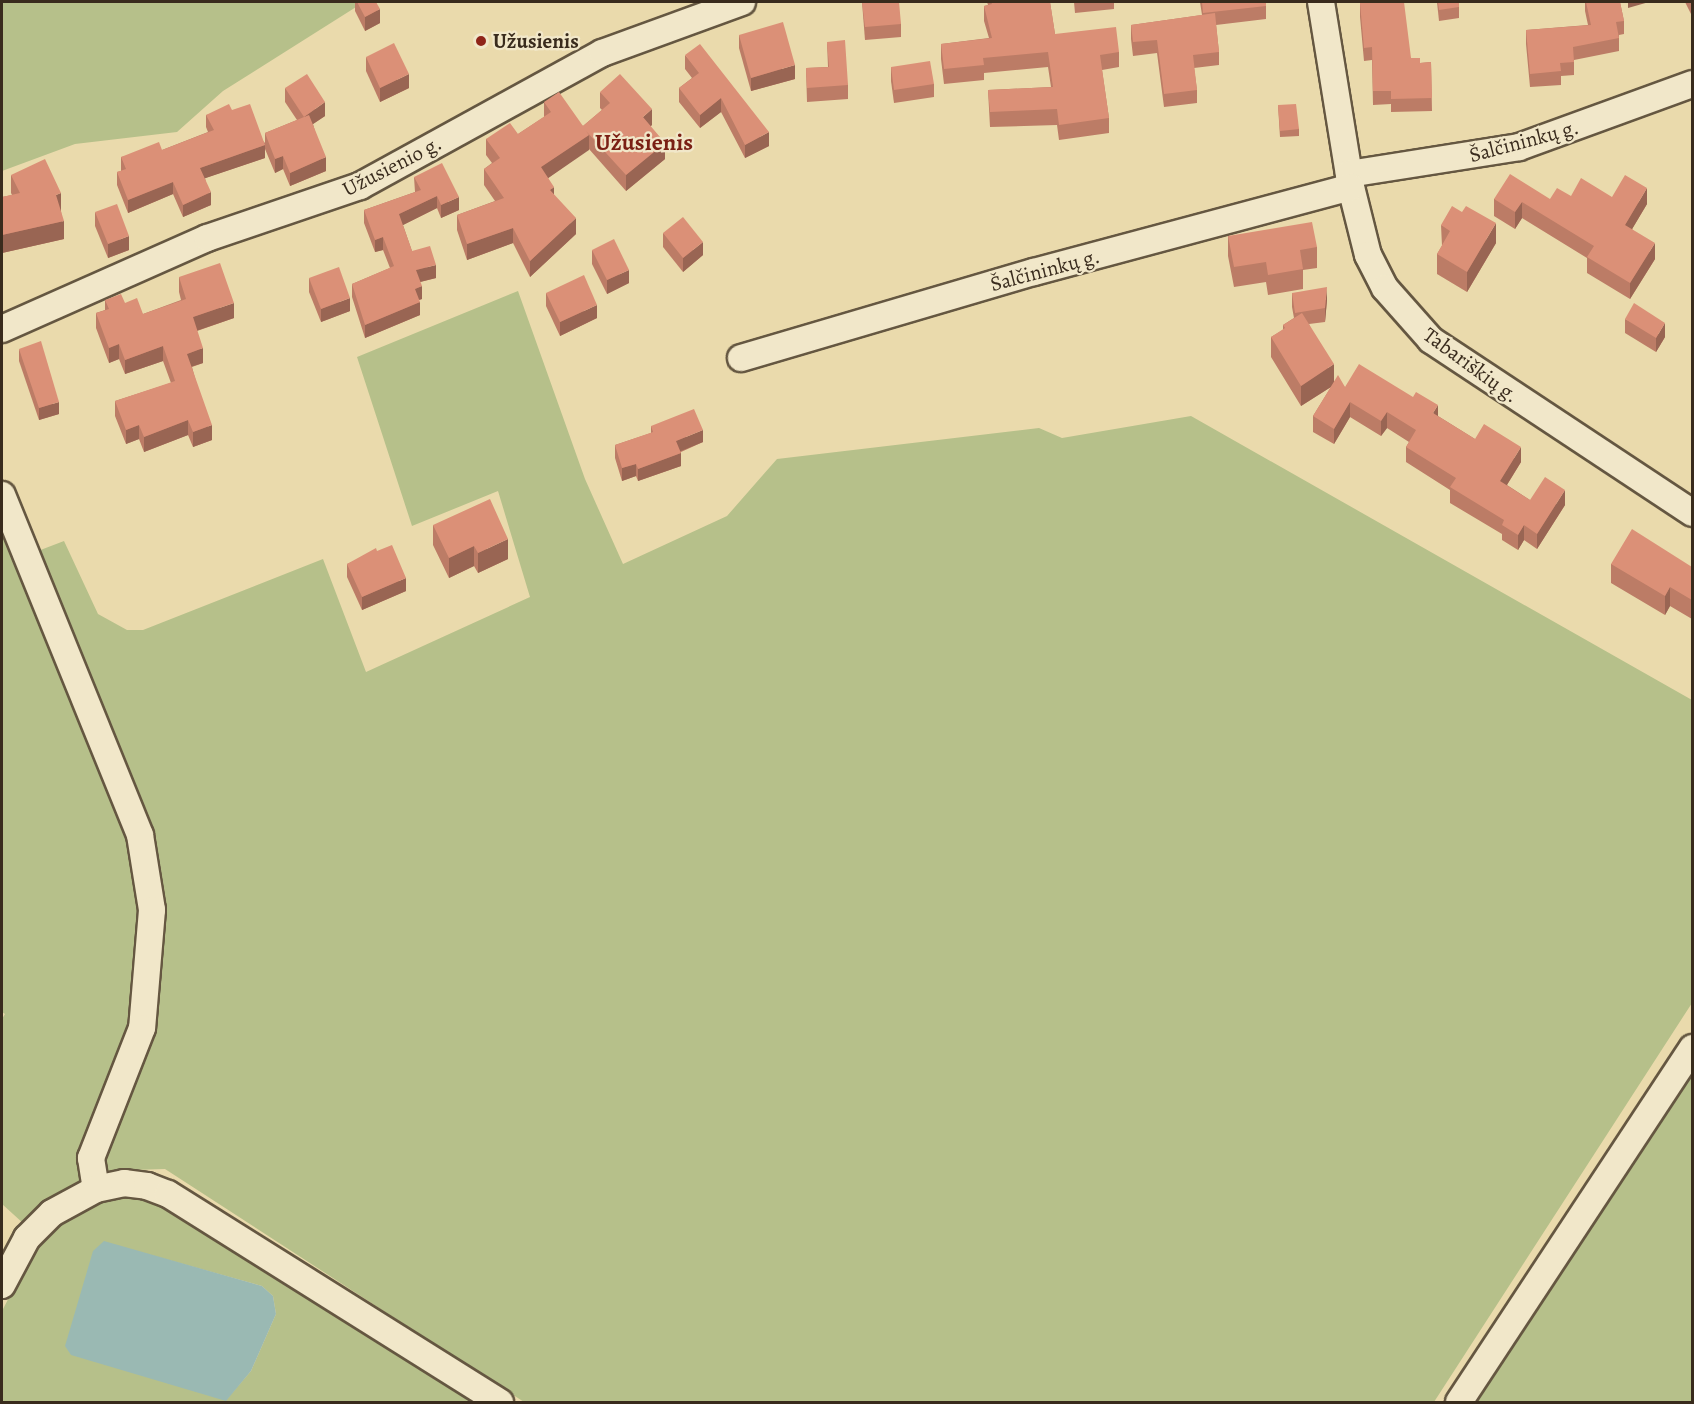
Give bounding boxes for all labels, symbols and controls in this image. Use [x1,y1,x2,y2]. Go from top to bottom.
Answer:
place label: Užusienis [493,28,579,54]
marker: Užusienis [474,34,488,48]
street label: Šalčininkų g. [1467,114,1581,168]
district label: Užusienis [595,129,693,157]
street label: Užusienio g. [338,130,446,202]
street label: Šalčininkų g. [988,243,1102,297]
street label: Tabariškių g. [1418,322,1524,408]

